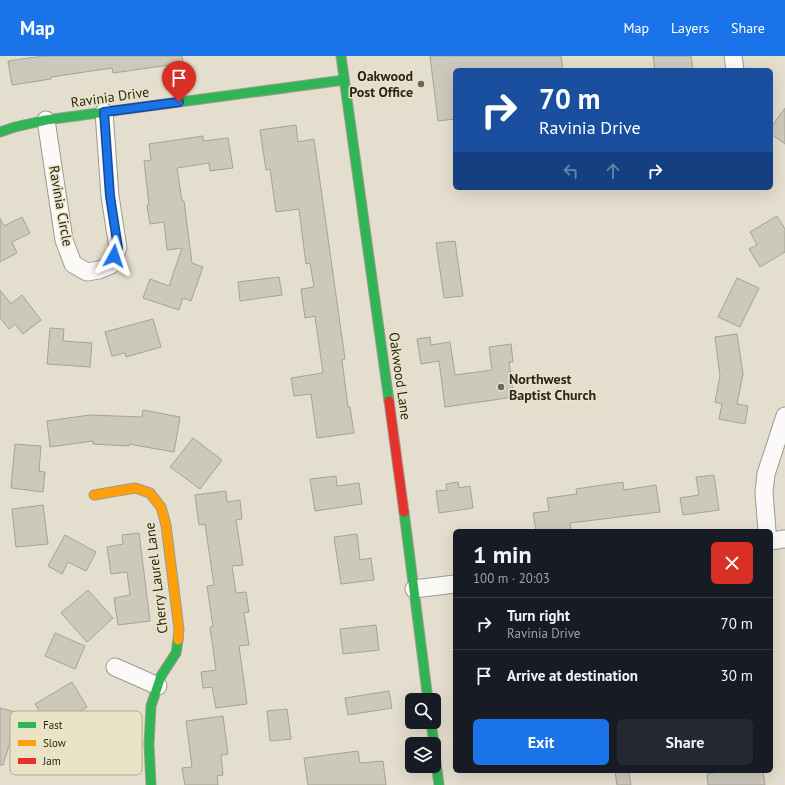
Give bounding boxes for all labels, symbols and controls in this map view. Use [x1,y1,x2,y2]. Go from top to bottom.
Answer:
text: Map [20,16,55,40]
text: Map [623,19,649,37]
text: Layers [671,19,709,37]
text: Share [731,19,765,37]
pin [162,61,196,102]
icon: arrive [168,67,190,89]
place label: Oakwood Post Office [349,67,413,101]
marker: Oakwood Post Office [416,79,426,89]
text: 70 m [539,80,600,117]
street label: Ravinia Drive [70,83,150,111]
icon: right [473,84,525,136]
text: Ravinia Drive [539,116,641,139]
icon: left [560,160,582,182]
icon: ahead [602,160,624,182]
icon: right [644,160,666,182]
street label: Ravinia Circle [45,164,77,248]
position arrow [93,235,135,277]
street label: Oakwood Lane [385,331,415,421]
place label: Northwest Baptist Church [509,370,596,404]
marker: Northwest Baptist Church [496,382,506,392]
street label: Cherry Laurel Lane [140,521,172,635]
text: 1 min [473,539,532,570]
button: close [711,542,753,584]
text: 100 m · 20:03 [473,570,550,587]
text: Turn right [507,606,570,625]
icon: right [473,613,495,635]
text: 70 m [720,614,753,633]
text: Ravinia Drive [507,625,580,642]
icon: arrive [473,665,495,687]
text: Arrive at destination [507,666,638,685]
text: 30 m [720,666,753,685]
map controls [405,693,441,773]
button: search [405,693,441,729]
legend [10,711,142,775]
text: Fast [43,718,63,732]
button: Exit [473,719,609,765]
button: Share [617,719,753,765]
text: Slow [43,736,66,750]
button: layers [405,737,441,773]
text: Jam [42,754,61,768]

